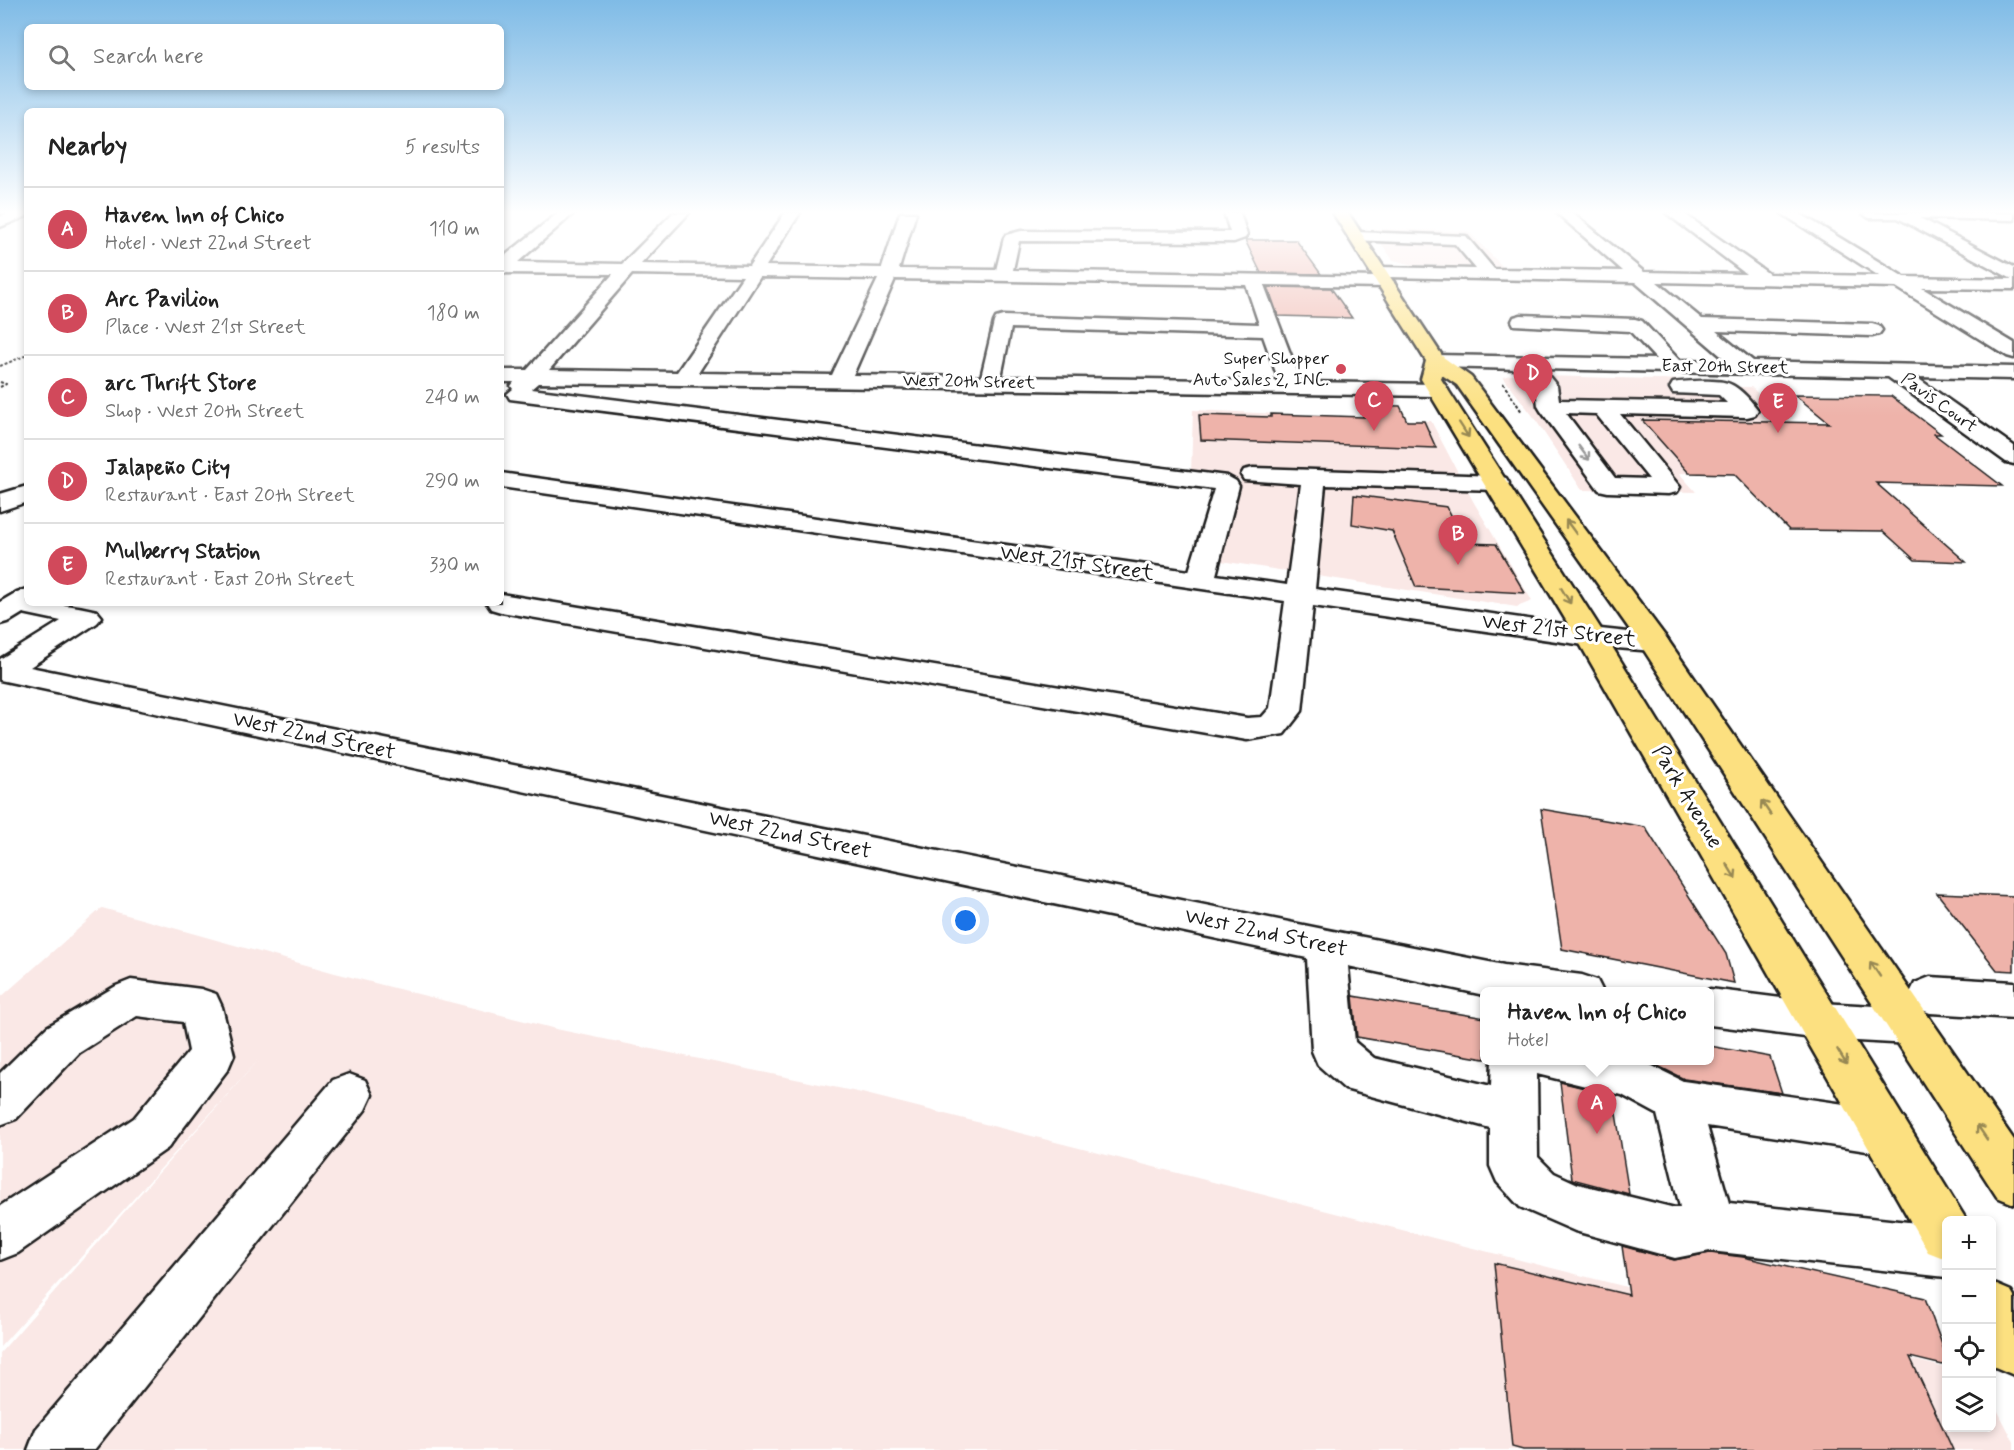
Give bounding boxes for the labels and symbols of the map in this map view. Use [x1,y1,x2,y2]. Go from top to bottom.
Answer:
place label: Super Shopper Auto Sales 2, INC. [1193,347,1330,392]
pin: D [1514,354,1552,404]
street label: East 20th Street [1661,354,1789,380]
marker: Super Shopper Auto Sales 2, INC. [1334,362,1348,376]
street label: Pavis Court [1896,367,1982,439]
street label: West 20th Street [903,369,1036,395]
pin: C [1354,382,1394,431]
pin: E [1758,384,1798,433]
one-way arrow [1458,421,1470,438]
one-way arrow [1578,444,1590,460]
pin: B [1438,516,1478,565]
one-way arrow [1564,519,1577,535]
street label: West 21st Street [998,538,1156,588]
one-way arrow [1560,587,1572,604]
street label: West 21st Street [1480,608,1638,654]
street label: West 22nd Street [230,705,398,767]
street label: Park Avenue [1645,740,1729,854]
one-way arrow [1760,800,1772,816]
street label: West 22nd Street [706,804,874,866]
one-way arrow [1725,862,1737,879]
street label: West 22nd Street [1182,902,1350,964]
your location [951,906,980,935]
one-way arrow [1868,961,1881,978]
one-way arrow [1836,1048,1848,1065]
pin: A [1578,1084,1616,1134]
one-way arrow [1975,1124,1988,1141]

